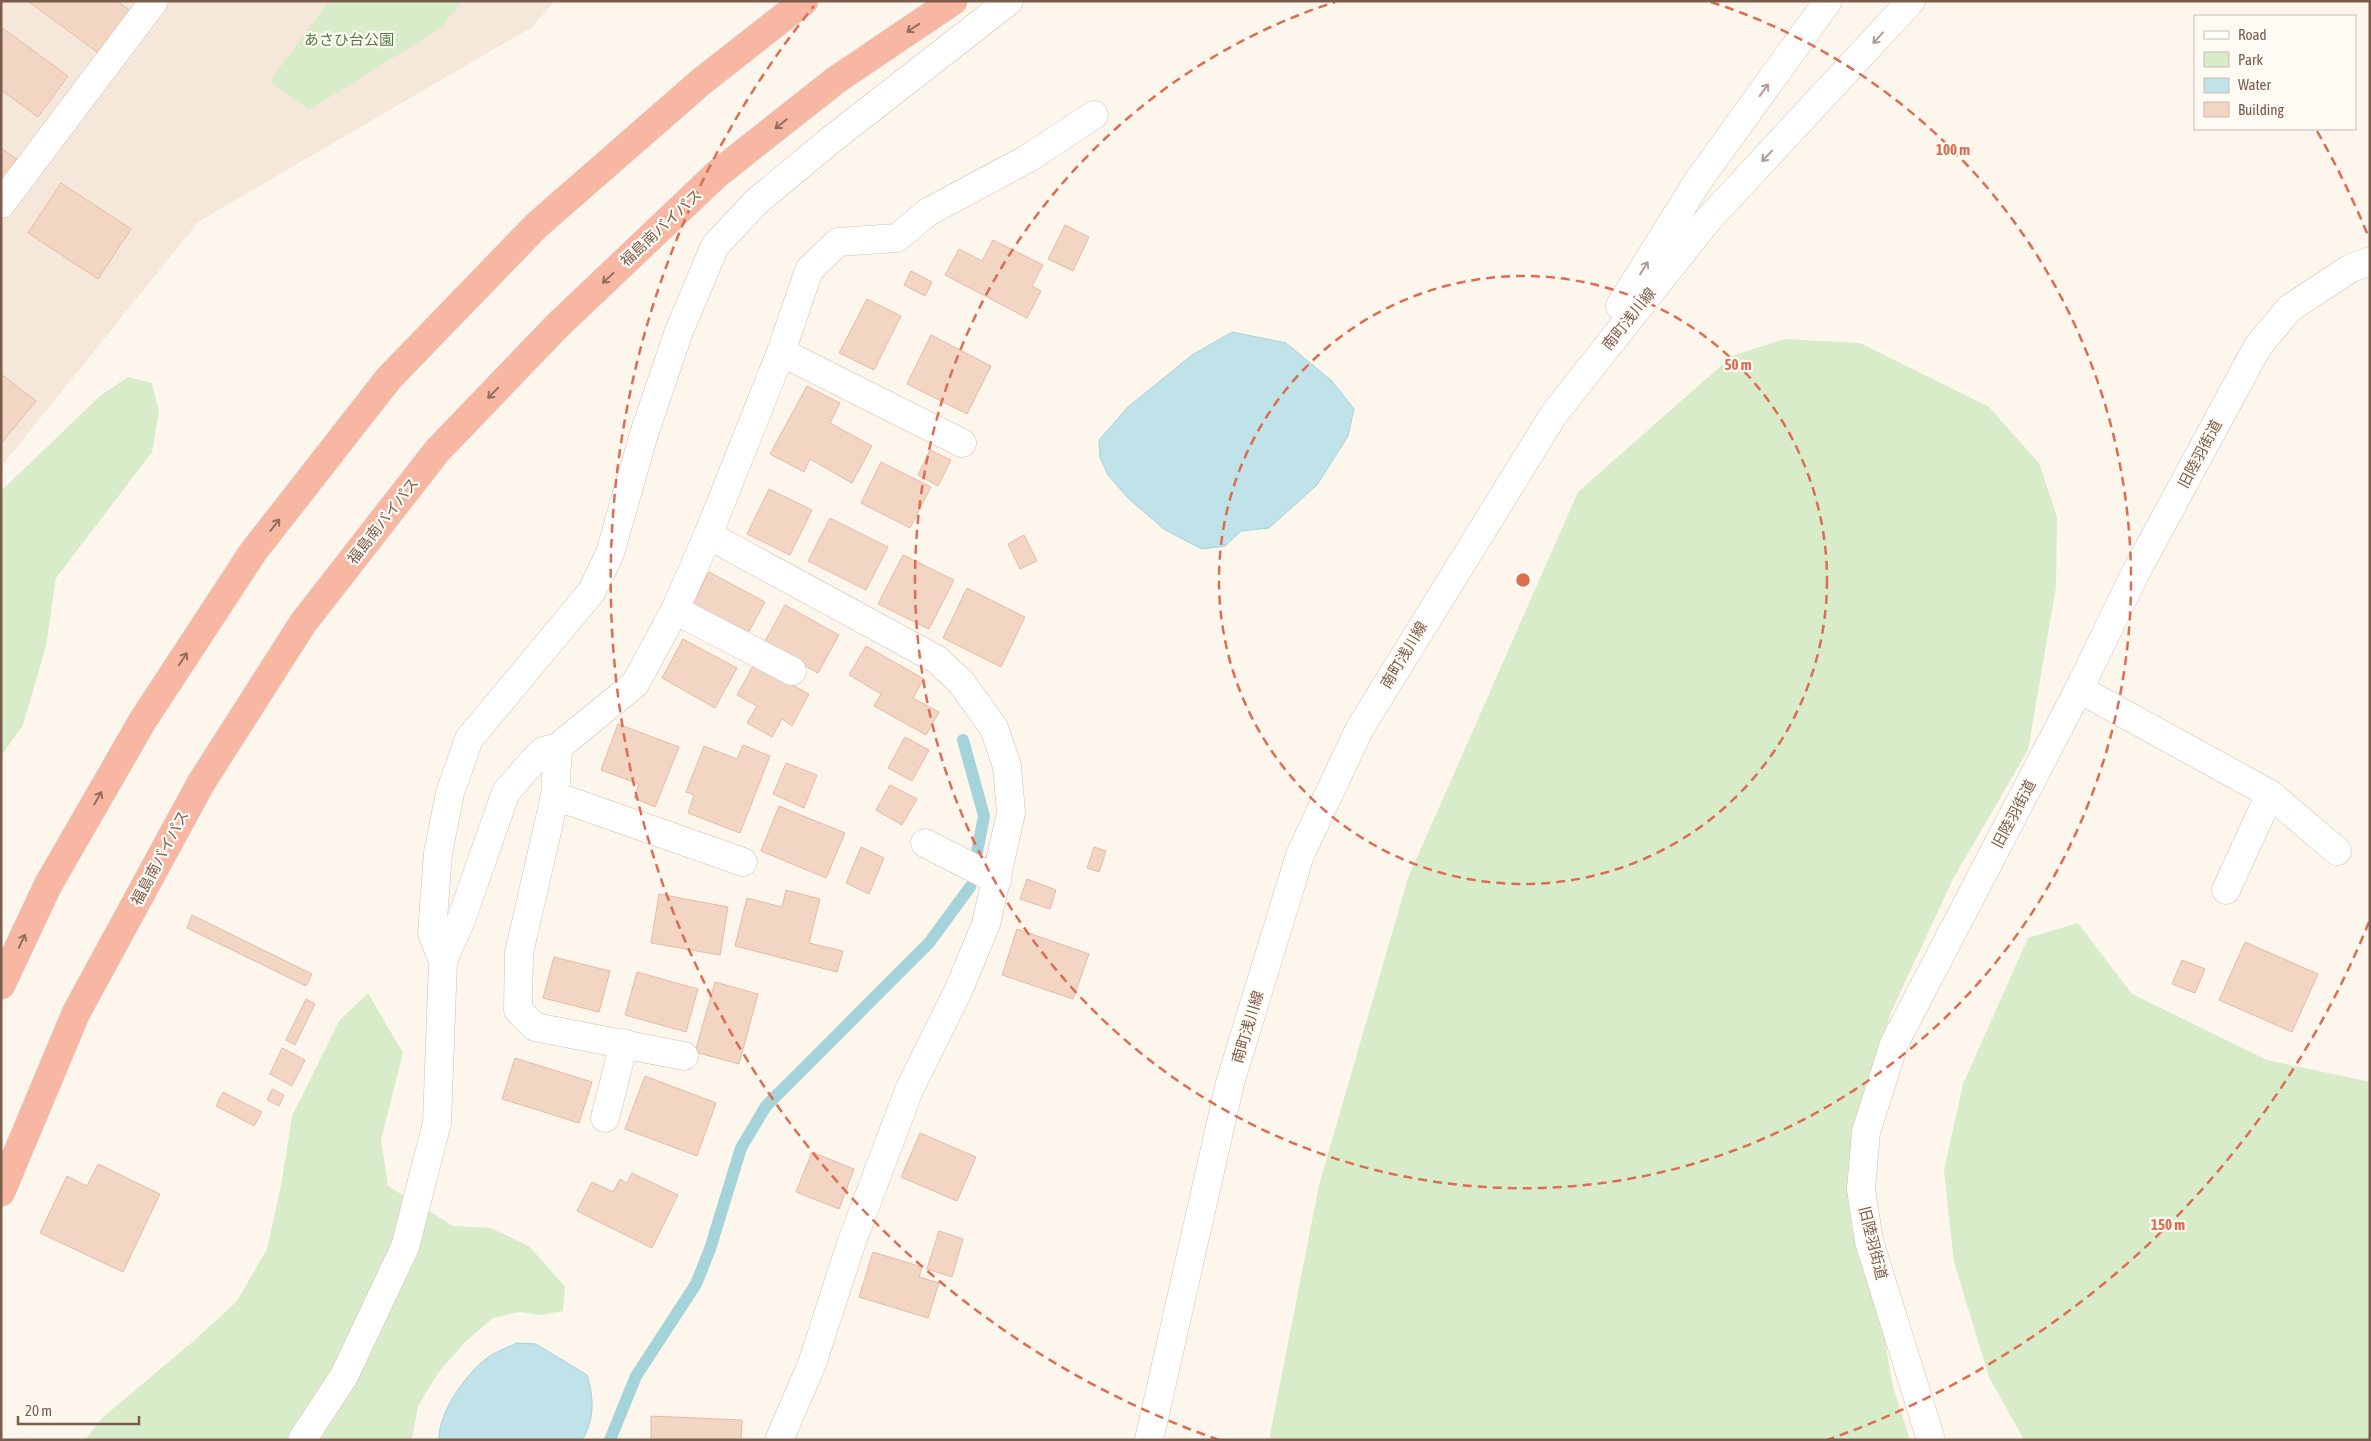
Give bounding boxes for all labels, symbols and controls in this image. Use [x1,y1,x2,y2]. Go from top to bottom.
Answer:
legend [2194,15,2356,130]
one-way arrow [906,23,920,33]
text: Road [2238,26,2267,43]
park label: あさひ台公園 [304,31,394,48]
one-way arrow [1872,31,1884,44]
text: Park [2238,51,2263,68]
text: Water [2238,76,2271,93]
one-way arrow [1759,83,1769,97]
text: Building [2238,101,2284,118]
one-way arrow [775,118,788,129]
text: 100 m [1936,141,1970,158]
one-way arrow [1761,149,1773,161]
street label: 福島南バイパス [617,186,705,270]
one-way arrow [1639,261,1649,275]
one-way arrow [601,272,614,284]
street label: 南町浅川線 [1598,284,1659,353]
text: 50 m [1725,356,1752,373]
one-way arrow [487,387,499,399]
street label: 旧陸羽街道 [2174,417,2225,491]
street label: 福島南バイパス [344,474,422,567]
one-way arrow [269,519,280,532]
centre of rings [1514,571,1532,589]
street label: 南町浅川線 [1377,618,1430,691]
one-way arrow [178,653,188,667]
street label: 旧陸羽街道 [1988,777,2039,851]
one-way arrow [94,791,104,805]
street label: 福島南バイパス [127,808,192,908]
one-way arrow [17,934,27,949]
street label: 南町浅川線 [1228,988,1267,1065]
street label: 旧陸羽街道 [1856,1204,1891,1281]
text: 150 m [2151,1216,2185,1233]
scale bar [18,1394,139,1426]
text: 20 m [25,1402,52,1419]

